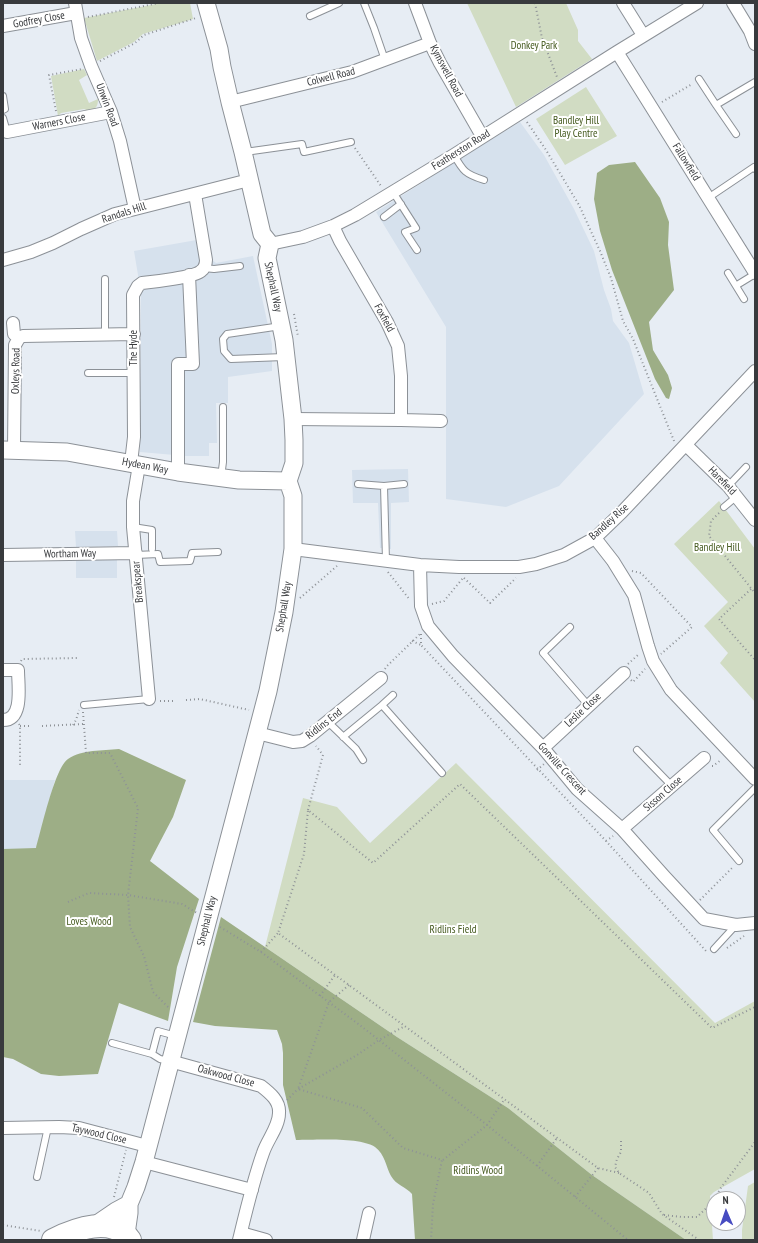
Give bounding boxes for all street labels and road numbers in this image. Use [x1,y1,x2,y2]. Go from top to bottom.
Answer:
street label: Godfrey Close [12,9,66,31]
street label: Kymswell Road [427,43,465,99]
street label: Colwell Road [306,65,356,89]
street label: Unwin Road [93,81,121,129]
street label: Warners Close [31,110,87,134]
street label: Featherston Road [429,127,493,173]
street label: Fallowfield [669,141,703,183]
street label: Randals Hill [100,200,148,226]
street label: Shephall Way [261,261,285,313]
street label: Foxfield [371,302,397,334]
street label: The Hyde [127,330,141,366]
street label: Oxleys Road [9,348,23,394]
street label: Hydean Way [121,455,169,477]
street label: Harefield [705,464,739,498]
street label: Bandley Rise [587,501,631,543]
street label: Wortham Way [44,547,96,561]
street label: Breakspear [130,561,146,603]
street label: Shephall Way [273,581,295,633]
street label: Leslie Close [562,690,604,730]
street label: Ridlins End [303,706,345,742]
street label: Gonville Crescent [535,740,589,798]
street label: Sisson Close [641,774,685,814]
street label: Shephall Way [194,895,220,947]
street label: Oakwood Close [196,1062,256,1090]
street label: Taywood Close [70,1121,128,1147]

